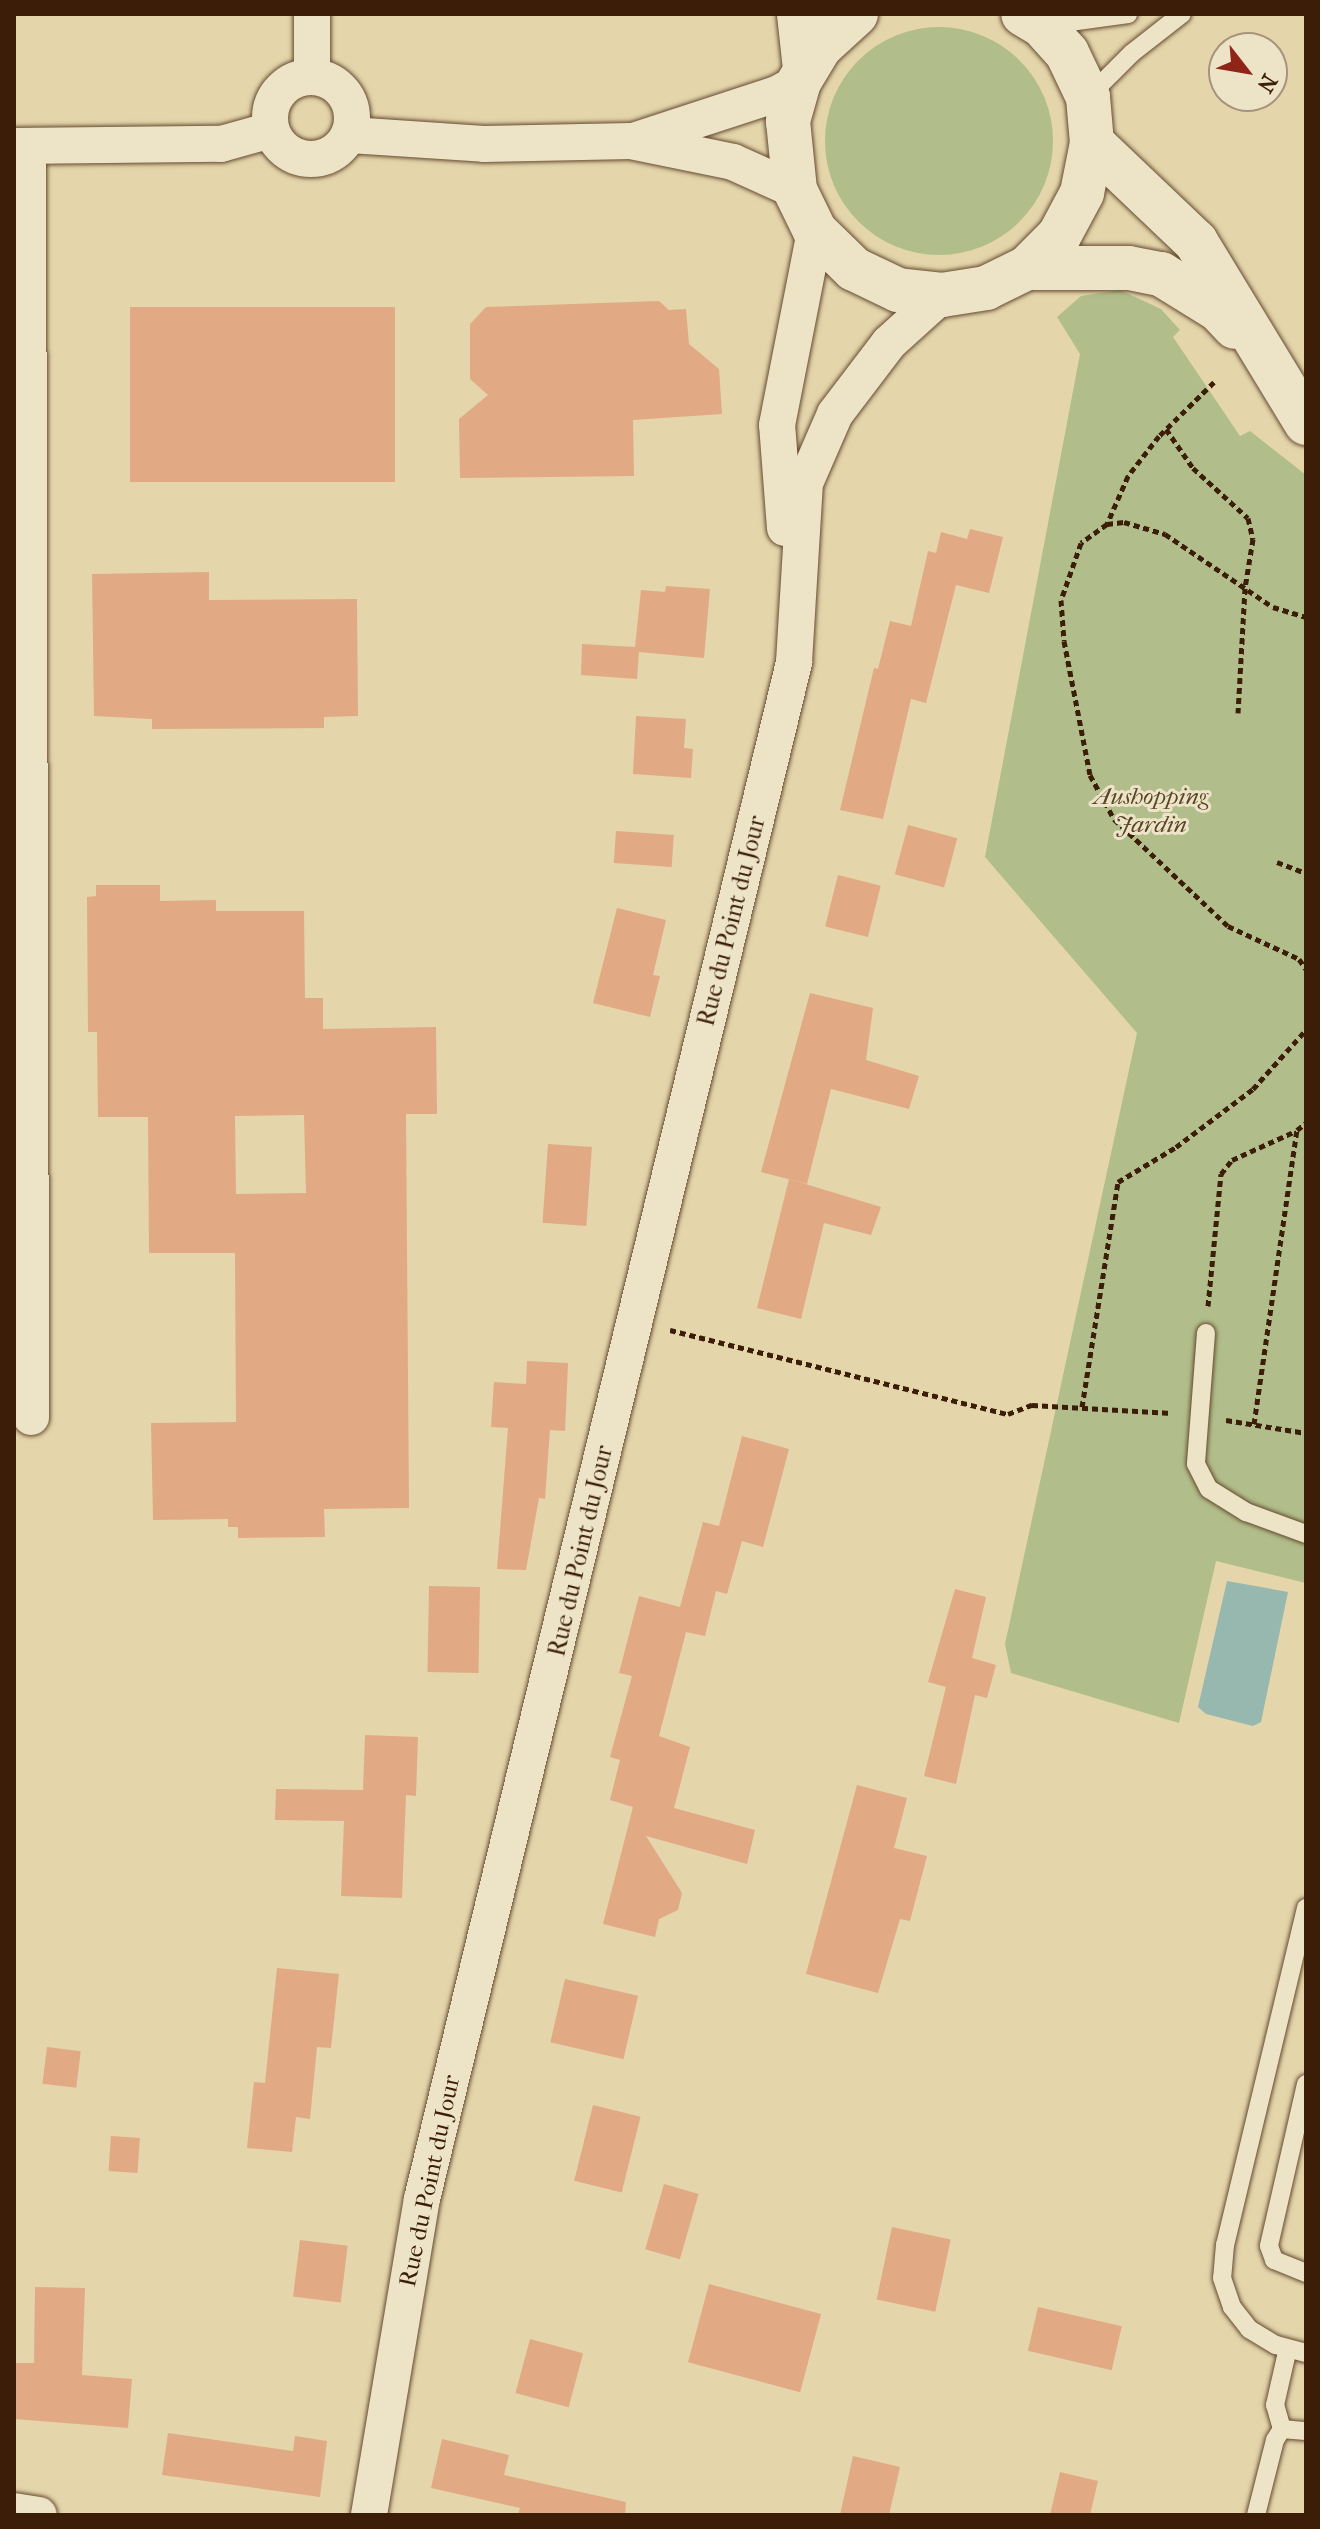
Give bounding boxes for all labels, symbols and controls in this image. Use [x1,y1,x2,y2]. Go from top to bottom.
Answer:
north arrow [1208,32,1288,112]
text: N [1251,69,1282,97]
park label: Aushopping Jardin [1094,783,1208,839]
street label: Rue du Point du Jour [692,813,772,1029]
street label: Rue du Point du Jour [543,1443,619,1659]
street label: Rue du Point du Jour [393,2072,467,2290]

